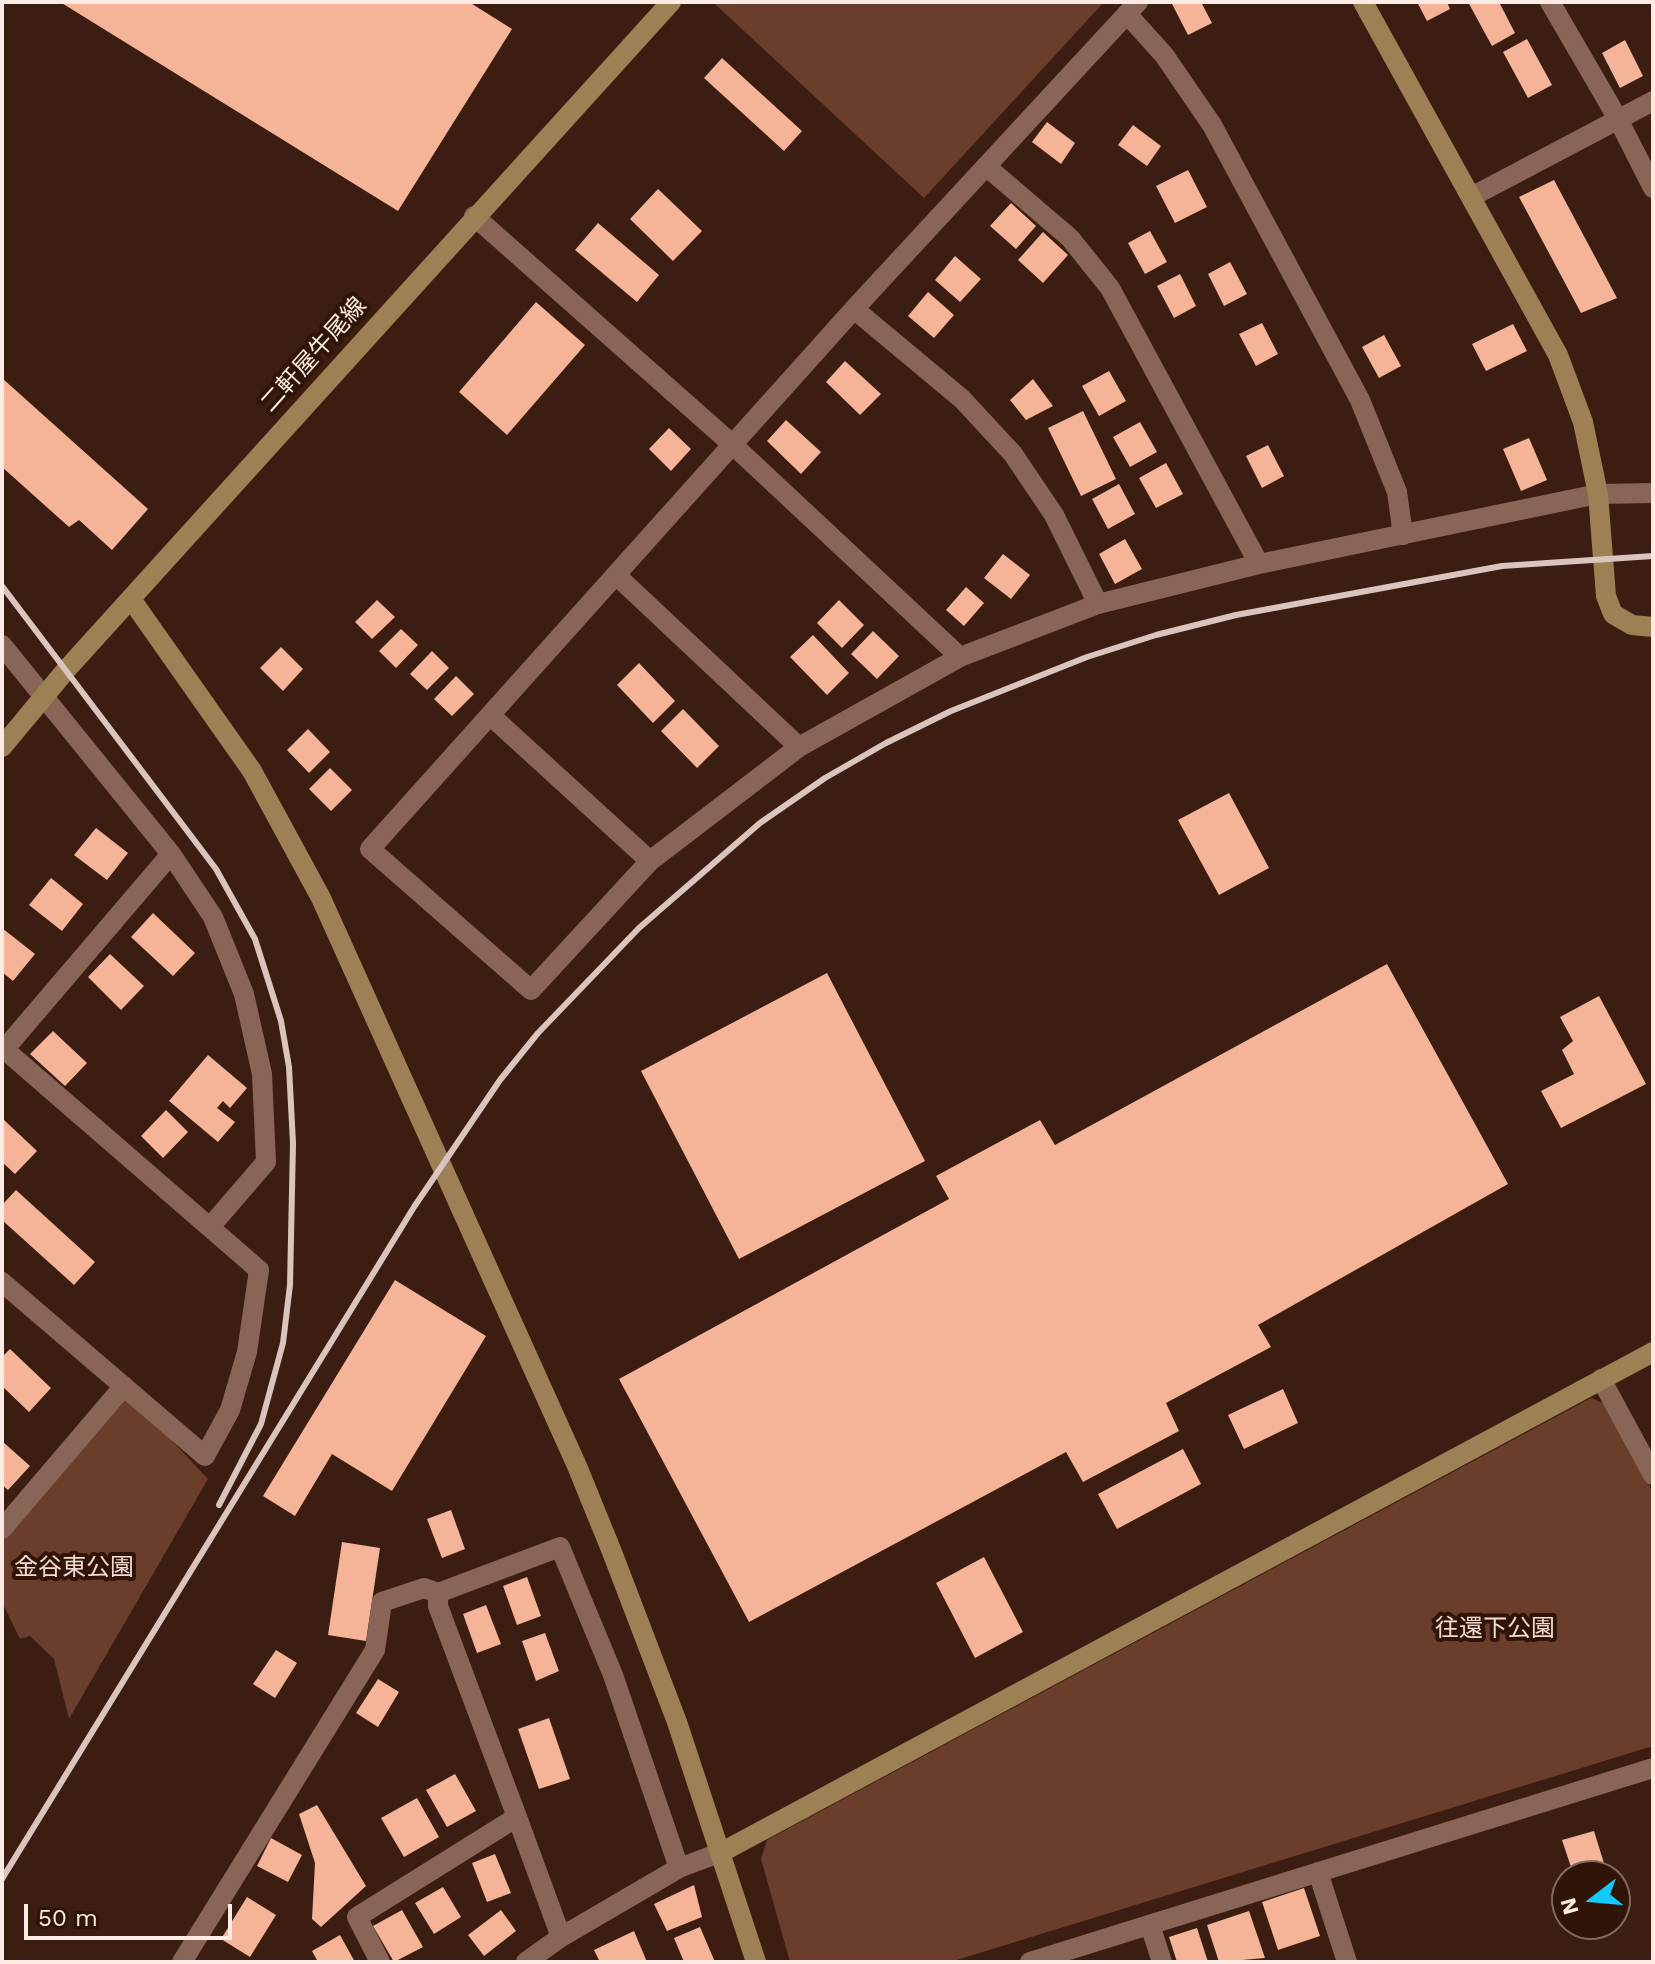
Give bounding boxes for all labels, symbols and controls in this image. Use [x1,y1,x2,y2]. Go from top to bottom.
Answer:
street label: 二軒屋牛尾線 [255,292,373,418]
park label: 金谷東公園 [14,1554,134,1582]
park label: 往還下公園 [1435,1615,1555,1643]
north arrow [1551,1860,1631,1940]
scale bar [28,1888,236,1938]
text: N [1555,1895,1584,1917]
text: 50 m [38,1904,98,1932]

